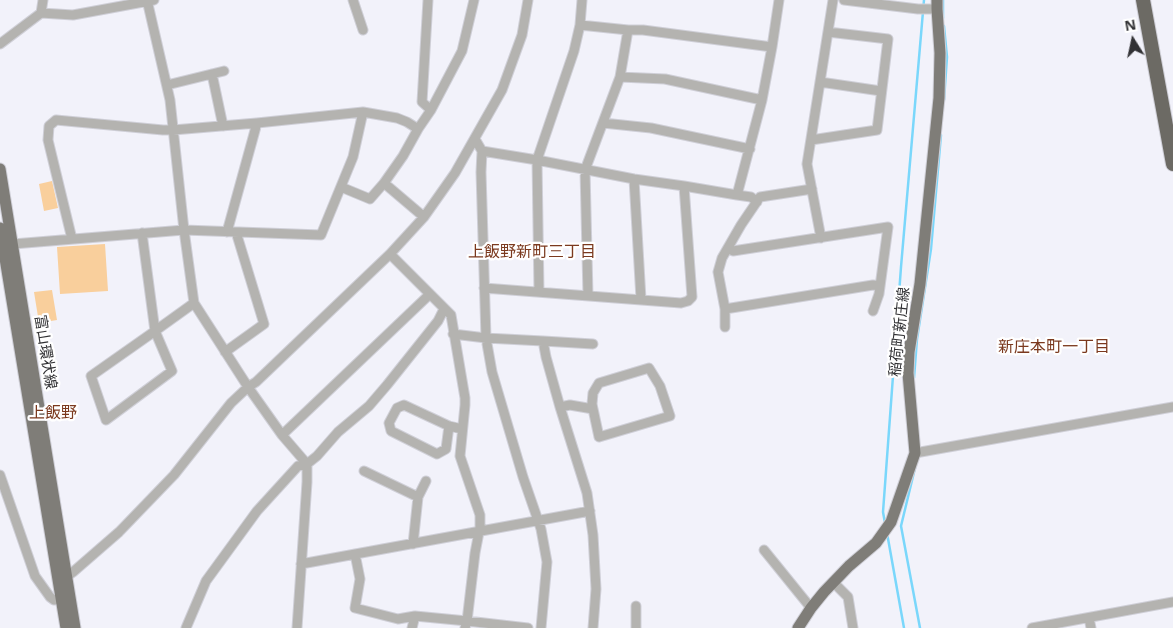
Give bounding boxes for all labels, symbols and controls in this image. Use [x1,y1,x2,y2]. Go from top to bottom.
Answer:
text: N [1123,14,1138,35]
north arrow [1108,15,1158,65]
district label: 上飯野新町三丁目 [468,242,596,262]
street label: 稲荷町新庄線 [886,286,914,378]
street label: 富山環状線 [30,314,60,390]
district label: 新庄本町一丁目 [998,337,1110,357]
district label: 上飯野 [29,403,77,423]

